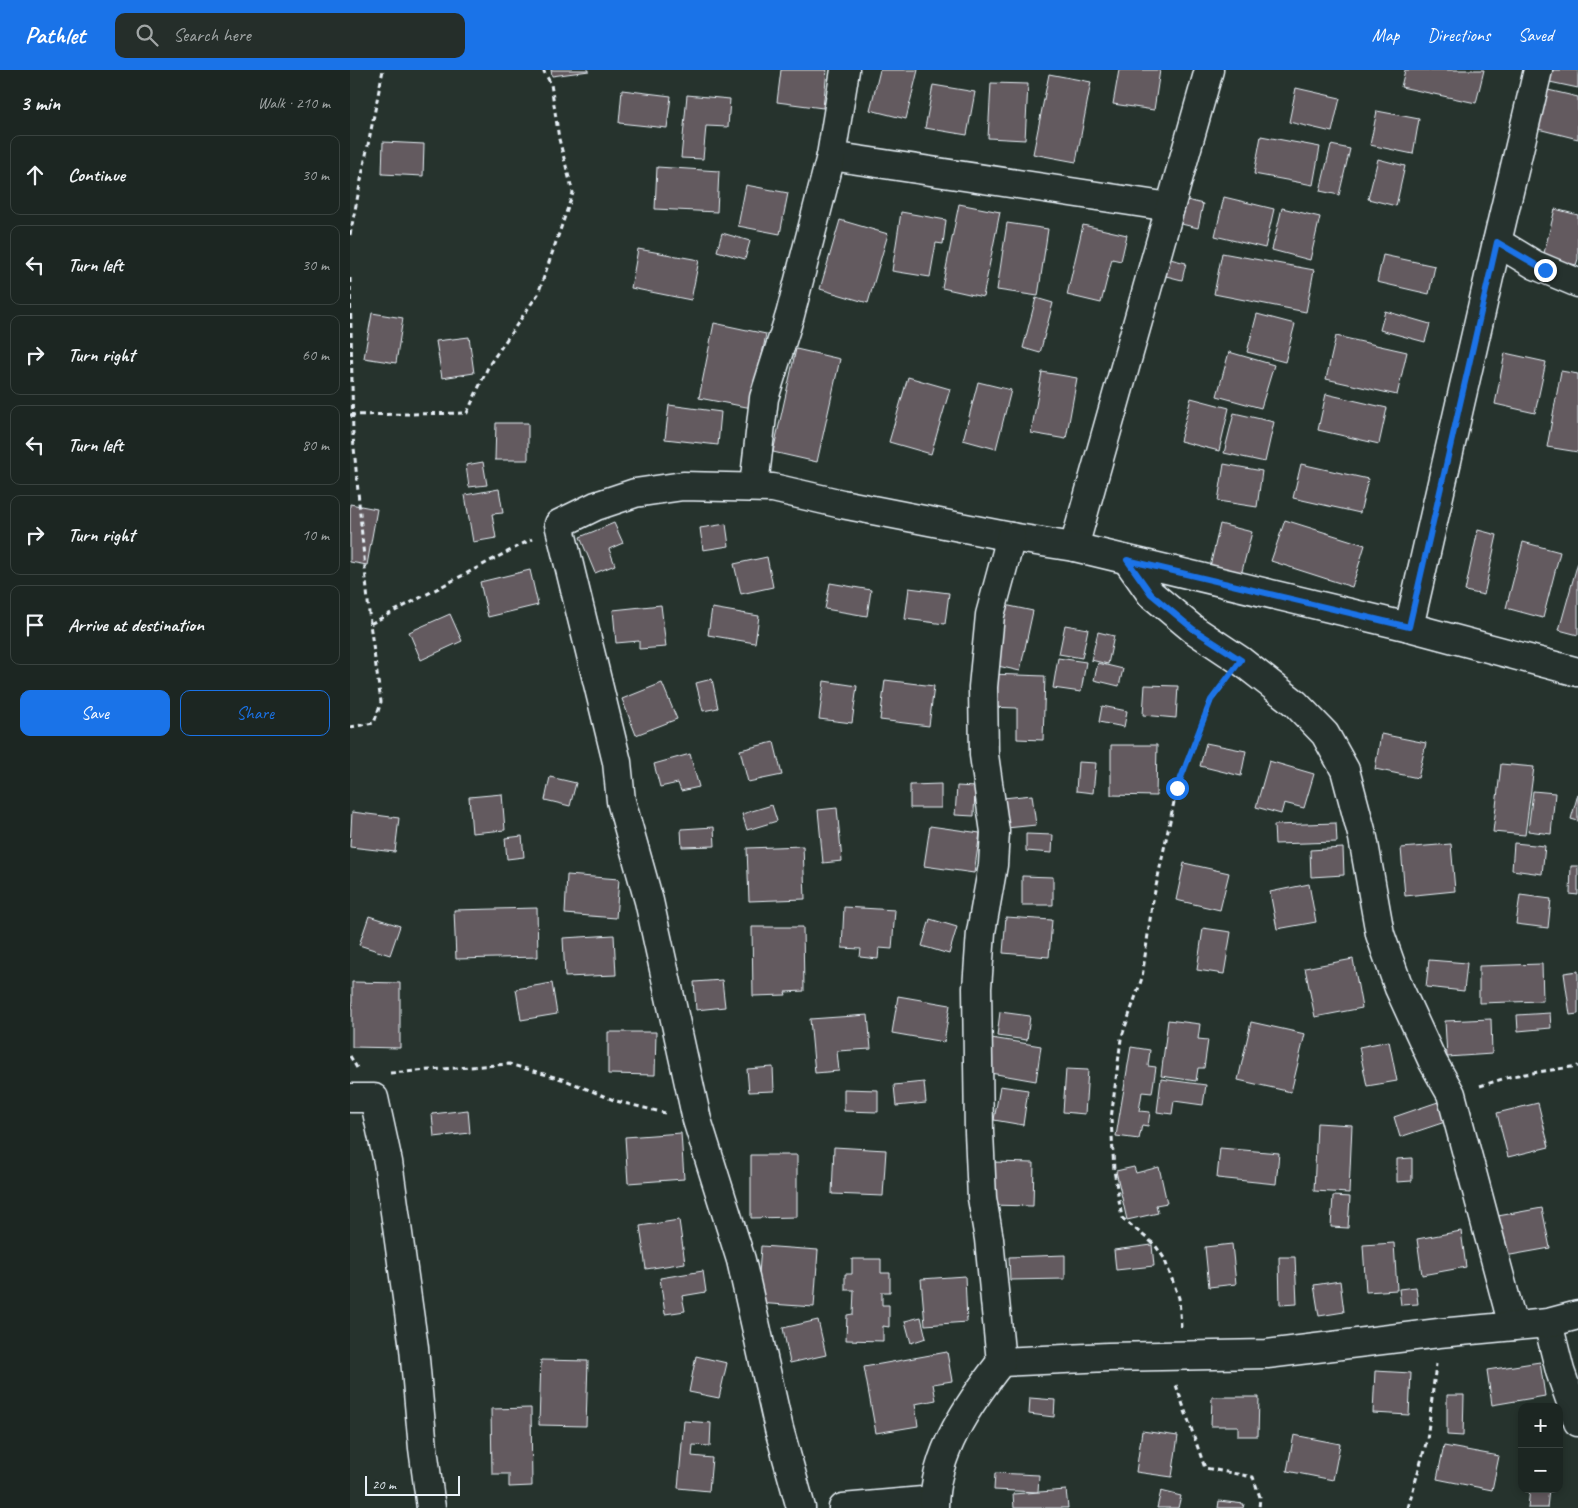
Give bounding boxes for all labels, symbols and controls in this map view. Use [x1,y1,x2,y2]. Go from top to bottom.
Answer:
search box [115,13,465,58]
text: Pathlet [25,20,85,50]
icon: search [133,21,161,49]
text: Search here [173,23,251,47]
text: Map [1372,24,1399,46]
text: Directions [1427,24,1490,46]
text: Saved [1518,24,1553,46]
text: 3 min [20,90,60,116]
text: Walk · 210 m [258,93,330,113]
icon: ahead [21,161,49,189]
text: Continue [68,163,125,187]
text: 30 m [302,165,329,185]
icon: left [21,251,49,279]
text: Turn left [68,253,123,277]
text: 30 m [302,255,329,275]
route end [1534,259,1557,282]
icon: right [21,341,49,369]
text: Turn right [68,343,135,367]
text: 60 m [302,345,329,365]
icon: left [21,431,49,459]
text: Turn left [68,433,123,457]
text: 80 m [302,435,329,455]
icon: right [21,521,49,549]
text: Turn right [68,523,135,547]
text: 10 m [302,525,329,545]
icon: arrive [21,611,49,639]
text: Arrive at destination [68,613,204,637]
button: Save [20,690,170,736]
button: Share [180,690,330,736]
route start [1166,777,1189,800]
map controls [1518,1403,1563,1493]
button: + [1518,1403,1563,1448]
button: − [1518,1448,1563,1493]
scale bar [365,1473,460,1496]
text: 20 m [372,1476,396,1493]

